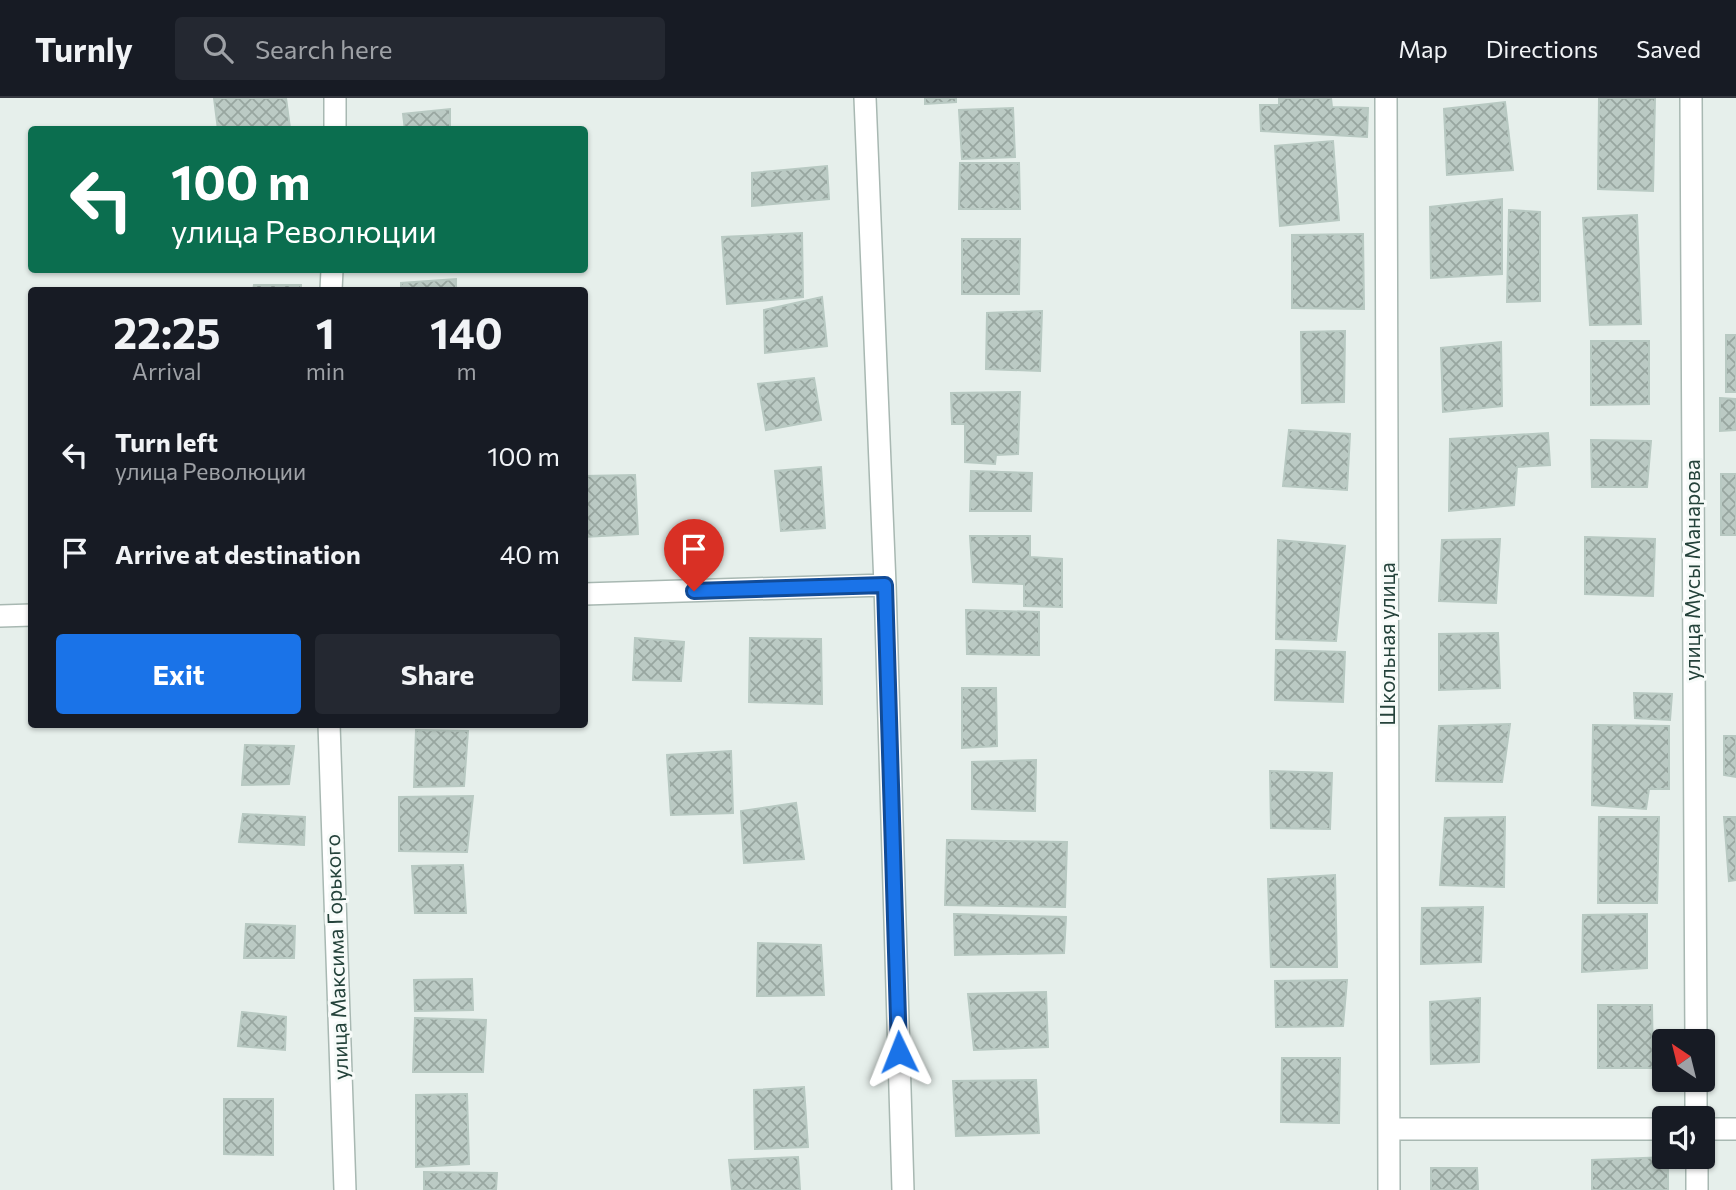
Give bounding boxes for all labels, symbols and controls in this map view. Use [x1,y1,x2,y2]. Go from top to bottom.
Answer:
search box [175,17,665,80]
text: Turnly [35,28,133,69]
icon: search [199,29,237,67]
text: Search here [255,33,392,64]
text: Map [1398,34,1448,63]
text: Directions [1486,34,1598,63]
text: Saved [1636,34,1701,63]
text: 100 m [171,150,310,210]
icon: left [56,154,147,245]
text: улица Революции [171,210,437,250]
text: 22:25 [113,306,221,358]
text: 1 [316,306,335,358]
text: 140 [430,306,503,358]
text: Arrival [132,357,202,385]
text: min [306,357,345,385]
text: m [456,357,476,385]
text: Turn left [115,426,218,457]
icon: left [56,436,94,474]
text: 100 m [487,440,560,471]
text: улица Революции [115,457,306,485]
street label: улица Мусы Манарова [1679,459,1704,681]
pin [664,519,724,591]
icon: arrive [675,530,713,568]
icon: arrive [56,534,94,572]
text: Arrive at destination [115,538,361,569]
text: 40 m [500,538,560,569]
street label: Школьная улица [1374,562,1399,726]
button: Exit [56,634,301,714]
button: Share [315,634,560,714]
street label: улица Максима Горького [319,834,352,1080]
position arrow [862,1015,936,1089]
north arrow [1652,1029,1715,1092]
map controls [1652,1029,1715,1169]
button: sound [1652,1106,1715,1169]

